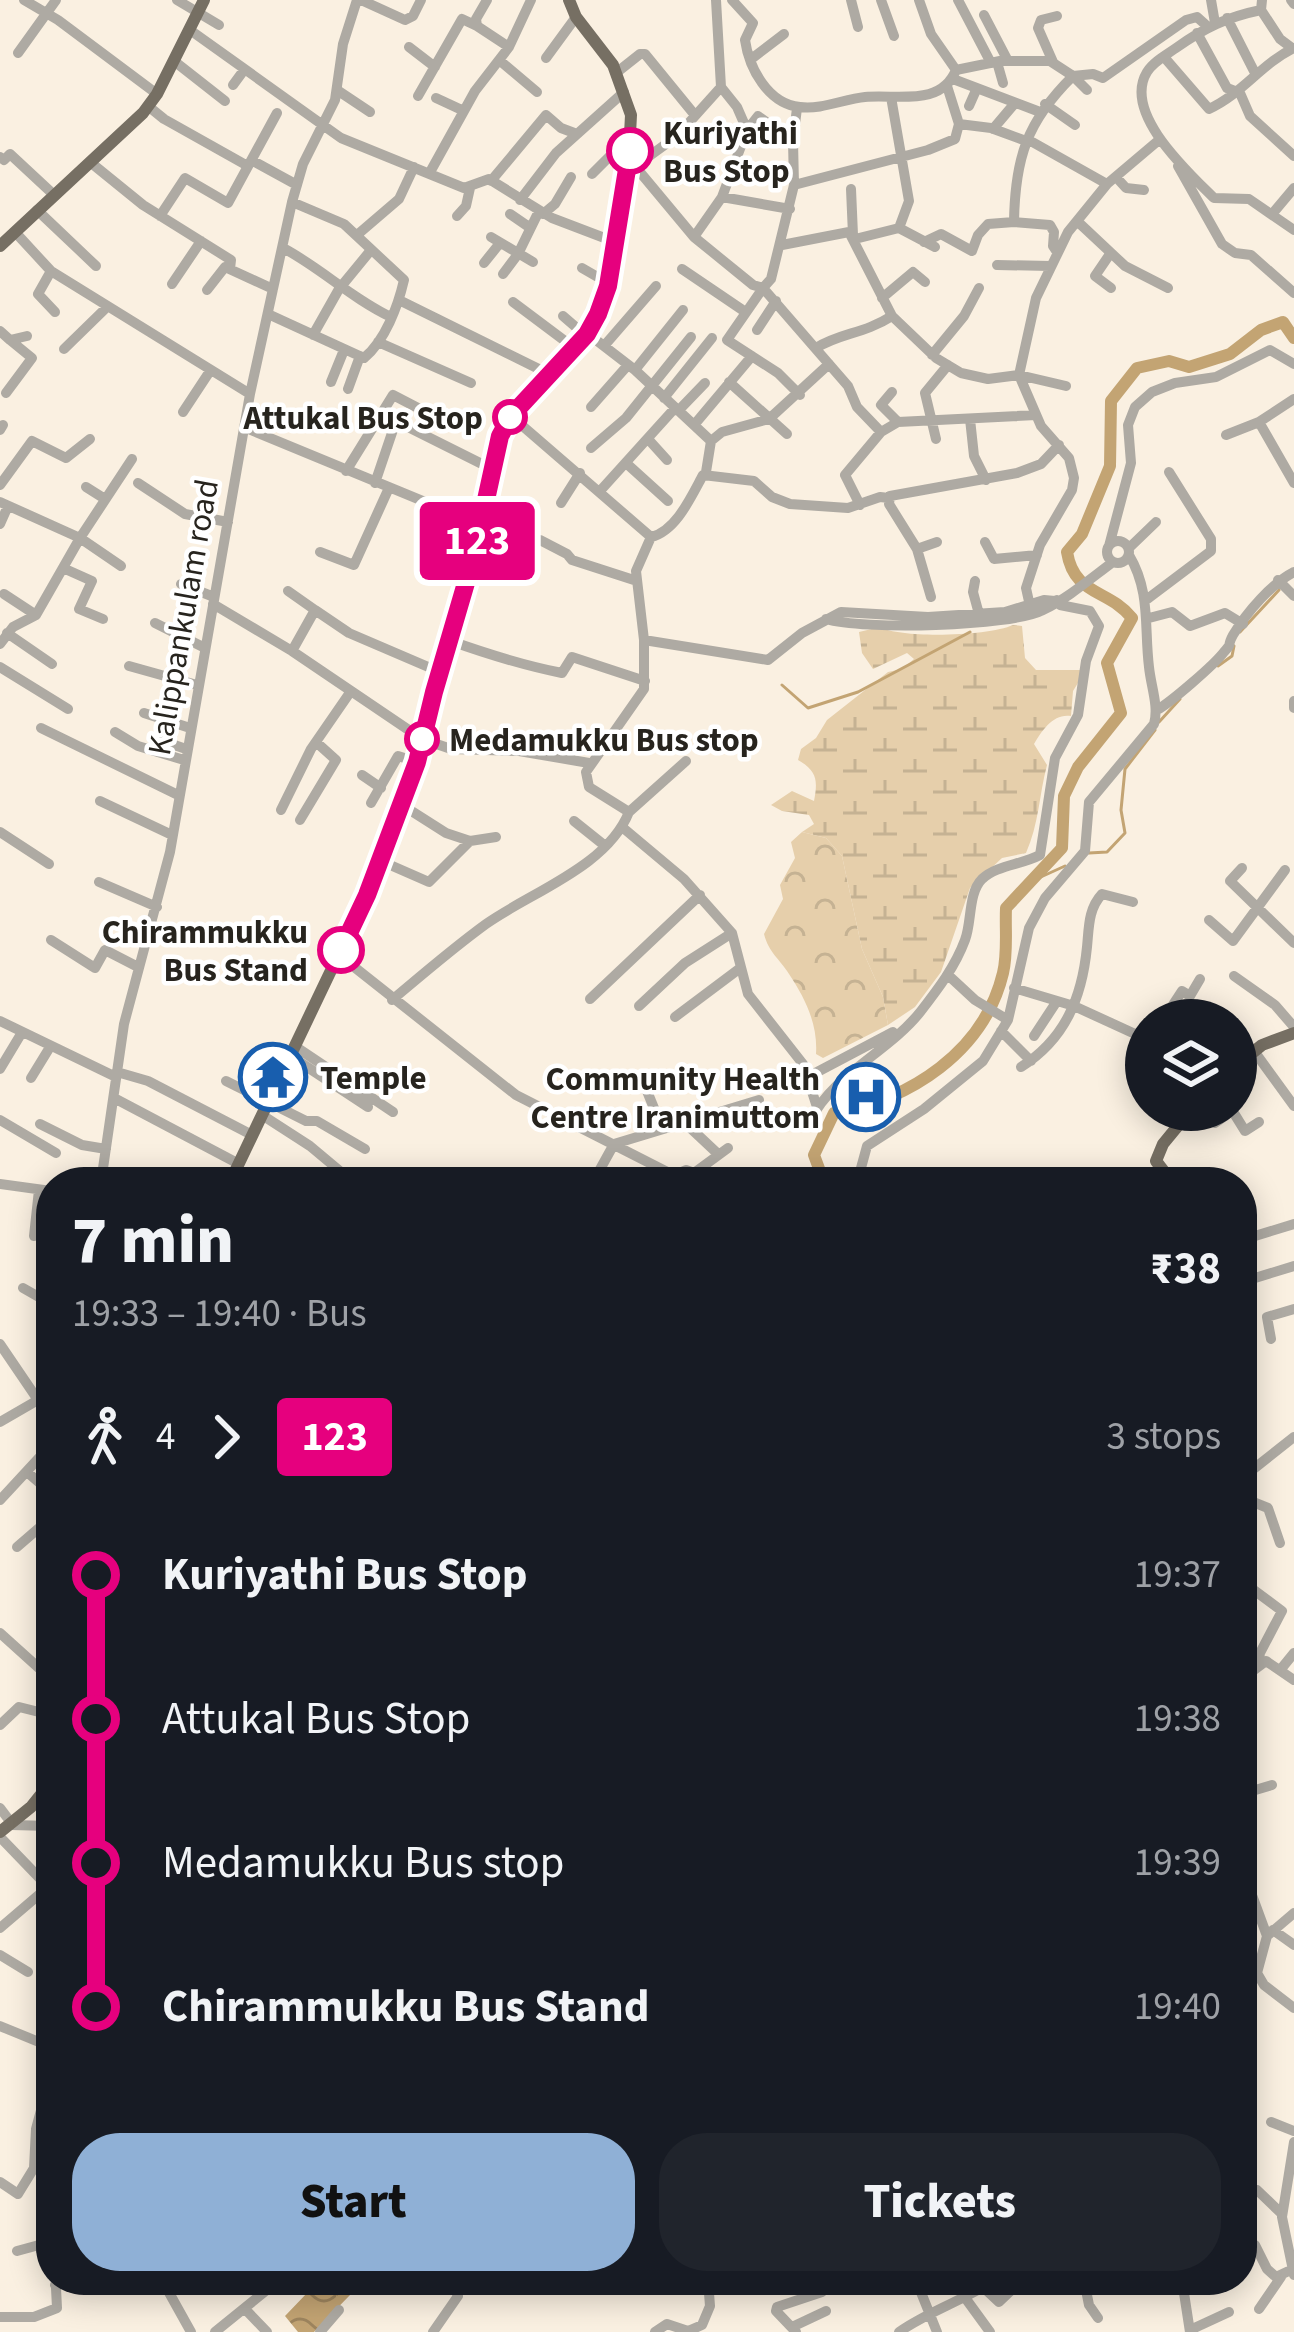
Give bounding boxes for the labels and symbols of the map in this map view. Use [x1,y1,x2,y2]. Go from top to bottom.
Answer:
place label: Kuriyathi Bus Stop [663,110,798,195]
marker: Kuriyathi Bus Stop [608,129,652,173]
place label: Attukal Bus Stop [243,395,483,442]
marker: Attukal Bus Stop [494,401,526,433]
street label: Kalippankulam road [136,476,231,759]
line badge: 123 [408,502,546,580]
place label: Medamukku Bus stop [449,717,759,764]
marker: Medamukku Bus stop [406,723,438,755]
place label: Chirammukku Bus Stand [102,909,308,994]
marker: Chirammukku Bus Stand [319,928,363,972]
temple icon: Temple [238,1042,308,1112]
place label: Temple [320,1055,427,1102]
place label: Community Health Centre Iranimuttom [531,1056,820,1141]
hospital icon: Community Health Centre Iranimuttom [831,1062,901,1132]

